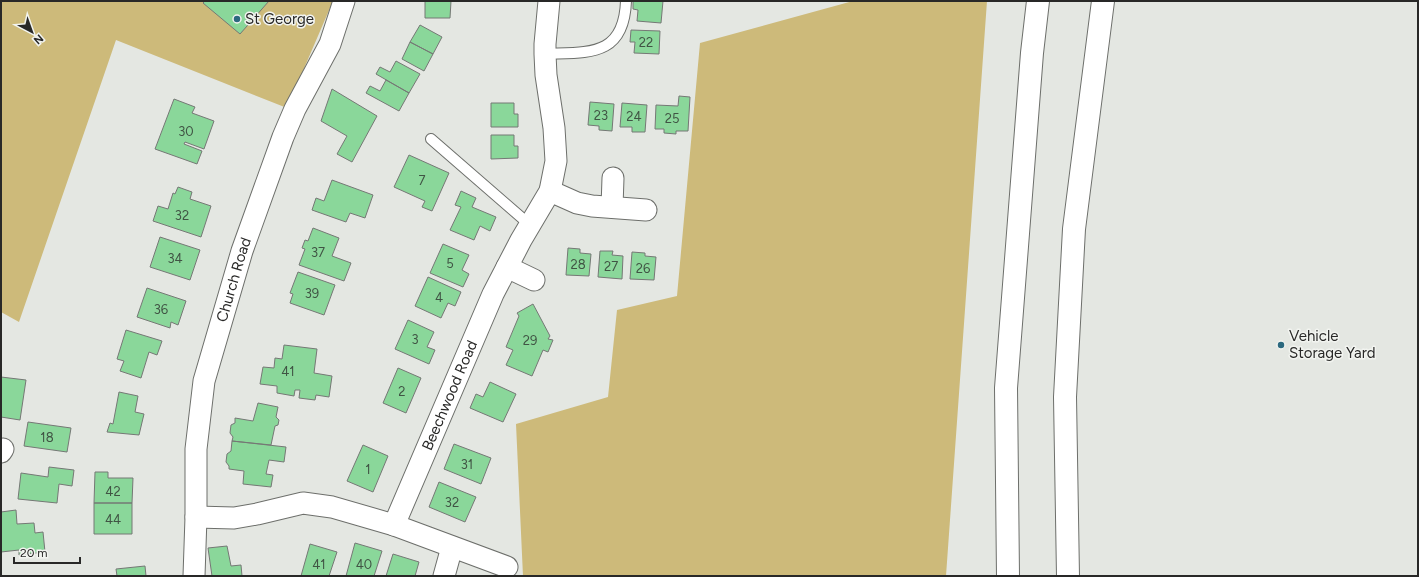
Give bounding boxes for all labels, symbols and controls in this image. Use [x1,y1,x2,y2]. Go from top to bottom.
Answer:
place label: St George [245,10,314,28]
north arrow [12,12,52,52]
marker: St George [232,14,242,24]
text: N [31,31,46,47]
house number: 22 [639,35,653,50]
house number: 23 [594,108,608,123]
house number: 24 [626,109,642,124]
house number: 25 [665,111,679,126]
house number: 30 [178,124,194,139]
house number: 7 [419,173,426,188]
house number: 32 [175,208,189,223]
street label: Church Road [213,235,255,324]
house number: 37 [311,245,325,260]
house number: 34 [167,251,183,266]
house number: 5 [446,256,454,271]
house number: 28 [570,257,586,272]
house number: 27 [604,259,618,274]
house number: 26 [636,261,650,276]
house number: 39 [305,286,319,301]
house number: 4 [435,290,443,305]
house number: 36 [154,302,168,317]
place label: Vehicle Storage Yard [1289,327,1376,362]
house number: 3 [411,332,419,347]
house number: 29 [523,333,537,348]
street label: Beechwood Road [418,338,481,453]
marker: Vehicle Storage Yard [1276,340,1286,350]
house number: 41 [281,364,295,379]
house number: 2 [398,384,406,399]
house number: 18 [40,430,54,445]
house number: 31 [461,457,473,472]
house number: 1 [365,462,371,477]
house number: 42 [105,484,121,499]
house number: 32 [445,495,459,510]
house number: 44 [105,512,121,527]
scale bar [14,539,80,565]
text: 20 m [20,546,48,560]
house number: 41 [312,557,326,572]
house number: 40 [356,557,372,572]

